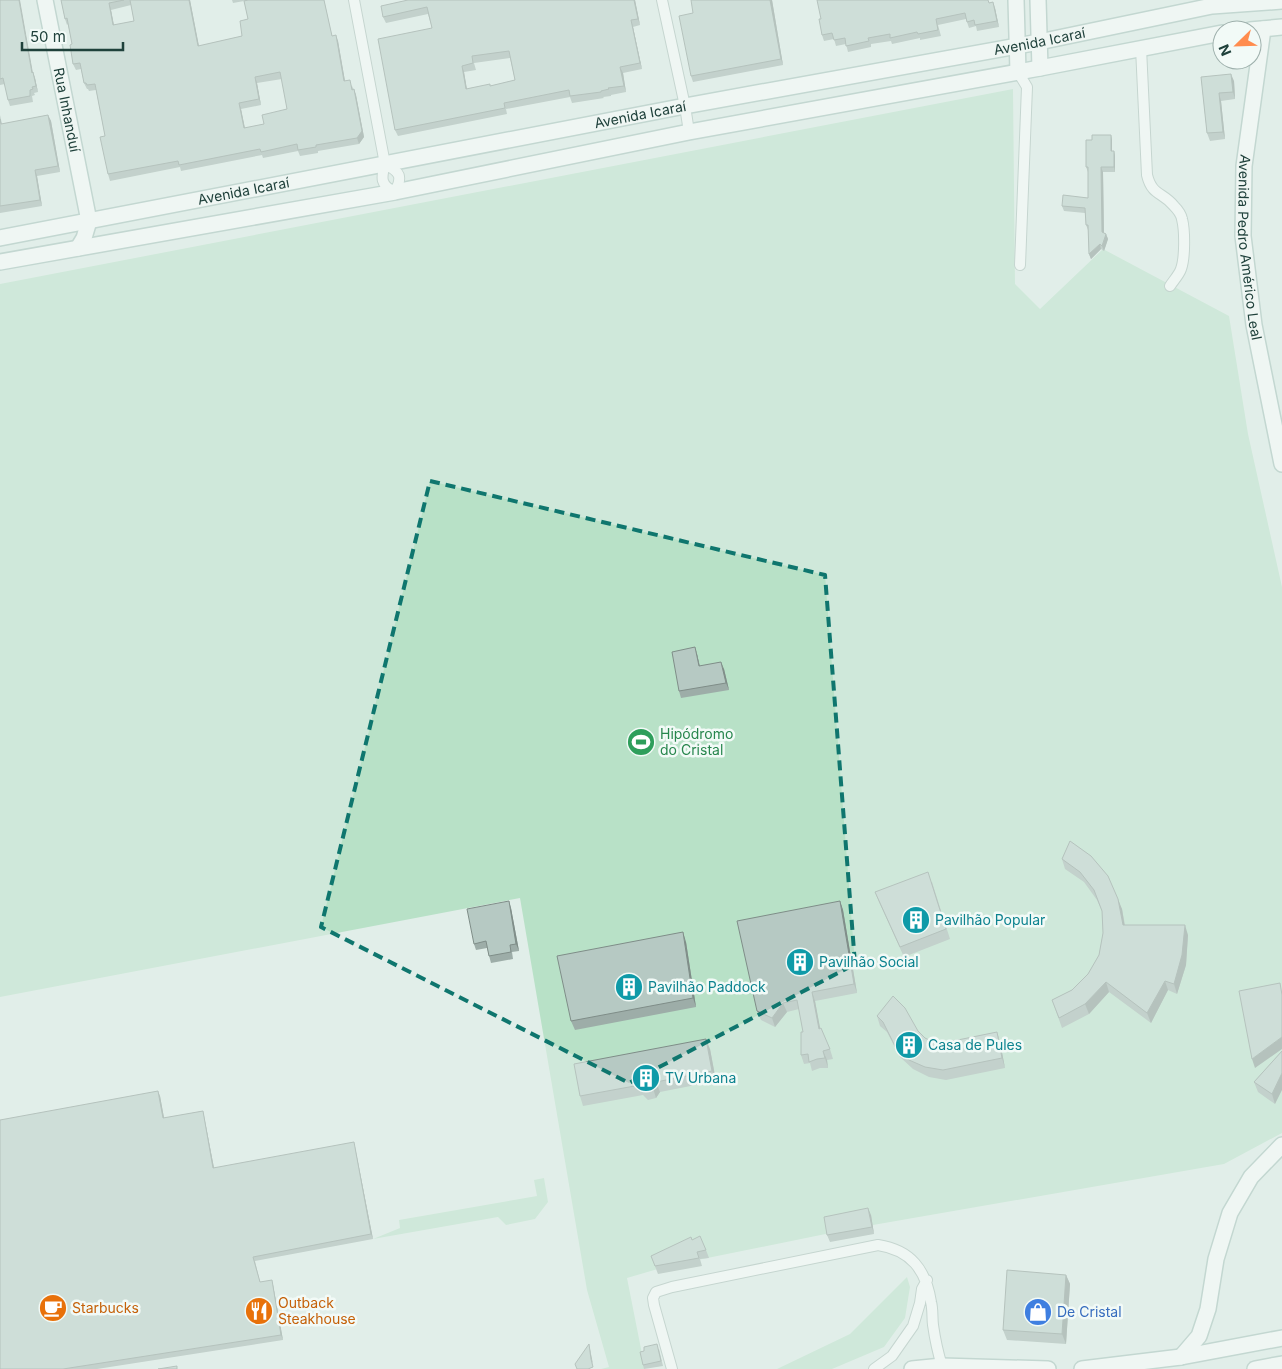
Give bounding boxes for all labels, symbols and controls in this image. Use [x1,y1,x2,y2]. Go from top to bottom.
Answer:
scale bar [22,20,124,52]
north arrow [1212,20,1262,70]
street label: Avenida Icaraí [992,23,1087,58]
text: 50 m [30,27,66,46]
text: N [1215,42,1234,59]
street label: Rua Inhanduí [51,66,84,154]
street label: Avenida Icaraí [593,97,688,131]
street label: Avenida Pedro Américo Leal [1235,153,1266,341]
street label: Avenida Icaraí [196,173,291,208]
place label: Hipódromo do Cristal [660,725,733,758]
sports icon: Hipódromo do Cristal [626,727,656,757]
building icon: Pavilhão Popular [901,905,931,935]
place label: Pavilhão Popular [935,911,1045,928]
building icon: Pavilhão Social [785,947,815,977]
place label: Pavilhão Social [819,953,919,970]
building icon: Pavilhão Paddock [614,972,644,1002]
place label: Pavilhão Paddock [648,978,766,995]
building icon: Casa de Pules [894,1030,924,1060]
place label: Casa de Pules [928,1036,1022,1053]
building icon: TV Urbana [631,1063,661,1093]
place label: TV Urbana [665,1069,736,1086]
cafe icon: Starbucks [38,1293,68,1323]
place label: Outback Steakhouse [278,1294,356,1327]
restaurant icon: Outback Steakhouse [244,1296,274,1326]
shop icon: De Cristal [1023,1297,1053,1327]
place label: Starbucks [72,1299,139,1316]
place label: De Cristal [1057,1303,1122,1320]

